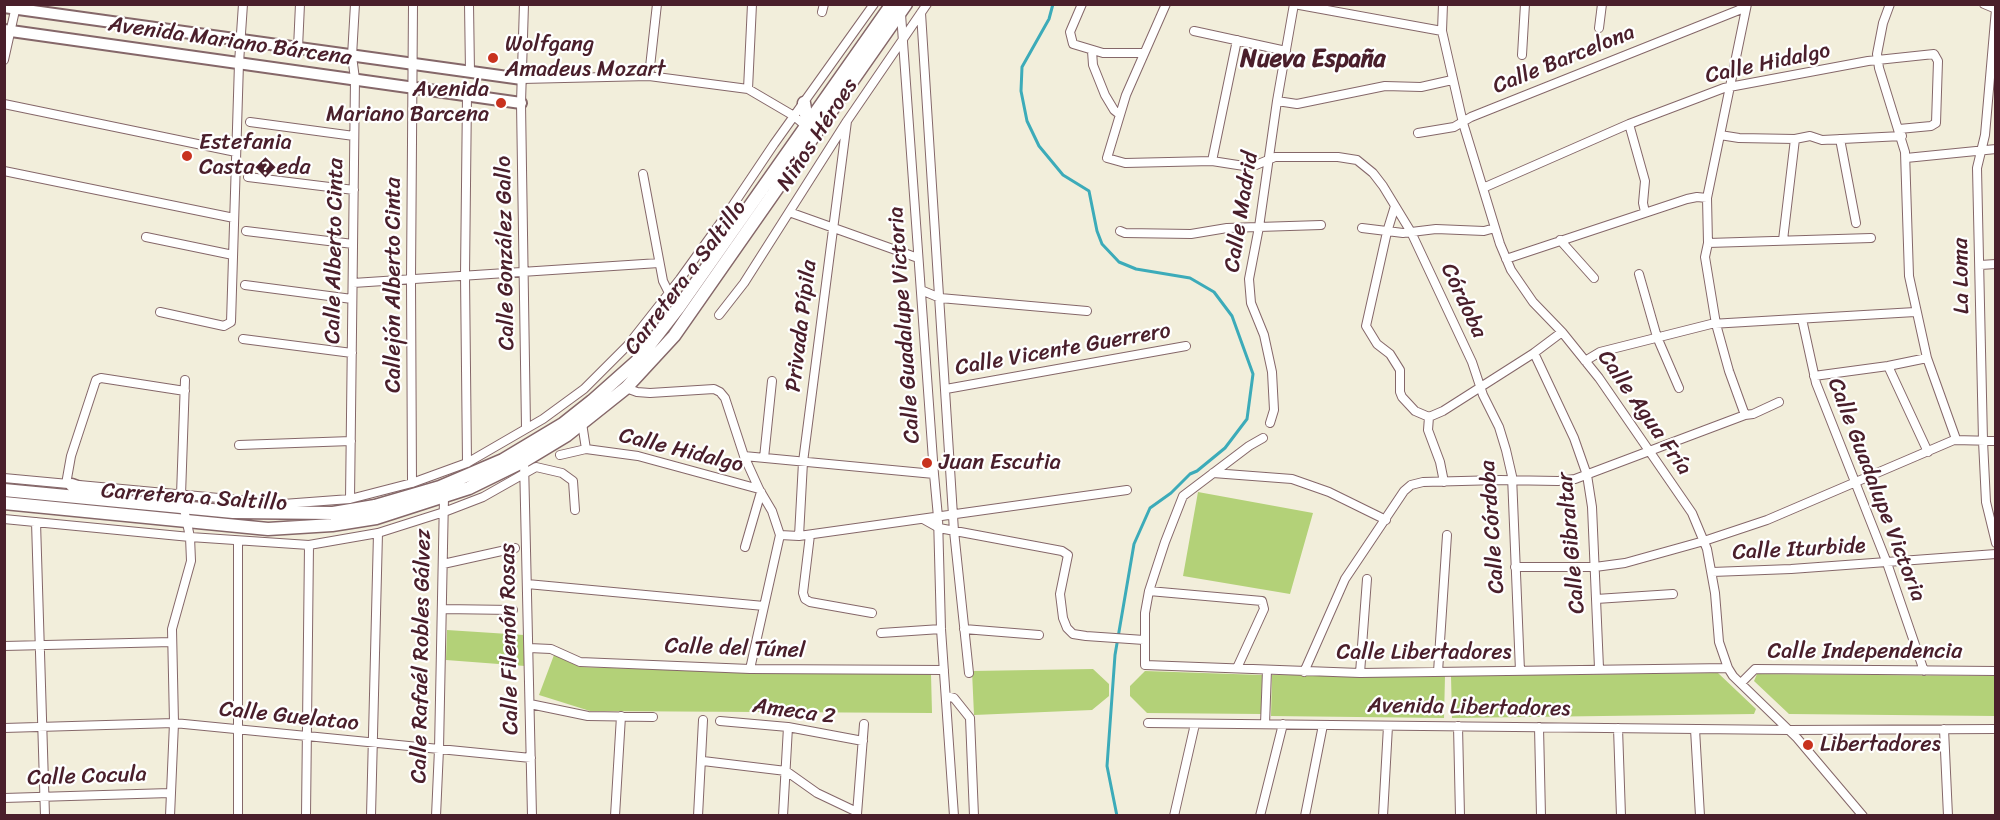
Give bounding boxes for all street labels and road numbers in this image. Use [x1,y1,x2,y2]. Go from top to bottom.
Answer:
street label: Avenida Mariano Bárcena [107,12,353,72]
street label: Calle Barcelona [1489,20,1639,100]
street label: Calle Hidalgo [1703,38,1833,90]
street label: Niños Héroes [772,74,864,196]
street label: Calle Madrid [1219,150,1265,274]
street label: Calle González Gallo [491,155,521,351]
street label: Calle Alberto Cinta [320,158,350,344]
street label: Callejón Alberto Cinta [381,177,407,393]
street label: Carretera a Saltillo [619,196,753,360]
street label: Calle Guadalupe Victoria [884,206,926,444]
street label: La Loma [1948,238,1976,314]
street label: Privada Pípila [781,259,823,393]
street label: Córdoba [1434,259,1492,343]
street label: Calle Vicente Guerrero [953,318,1173,382]
street label: Calle Agua Fría [1591,345,1697,481]
street label: Calle Guadalupe Victoria [1821,375,1931,605]
street label: Calle Hidalgo [616,423,746,479]
street label: Calle Córdoba [1475,459,1511,595]
street label: Calle Gibraltar [1553,471,1591,615]
street label: Carretera a Saltillo [100,478,288,518]
street label: Calle Rafaél Robles Gálvez [407,528,437,784]
street label: Calle Iturbide [1732,533,1866,567]
street label: Calle Filemón Rosas [495,543,525,735]
street label: Calle del Túnel [664,633,806,665]
street label: Calle Independencia [1768,639,1962,665]
street label: Calle Libertadores [1336,640,1512,666]
street label: Ameca 2 [751,693,837,731]
street label: Avenida Libertadores [1367,693,1571,723]
street label: Calle Guelatao [218,697,360,737]
street label: Calle Cocula [27,762,147,792]

